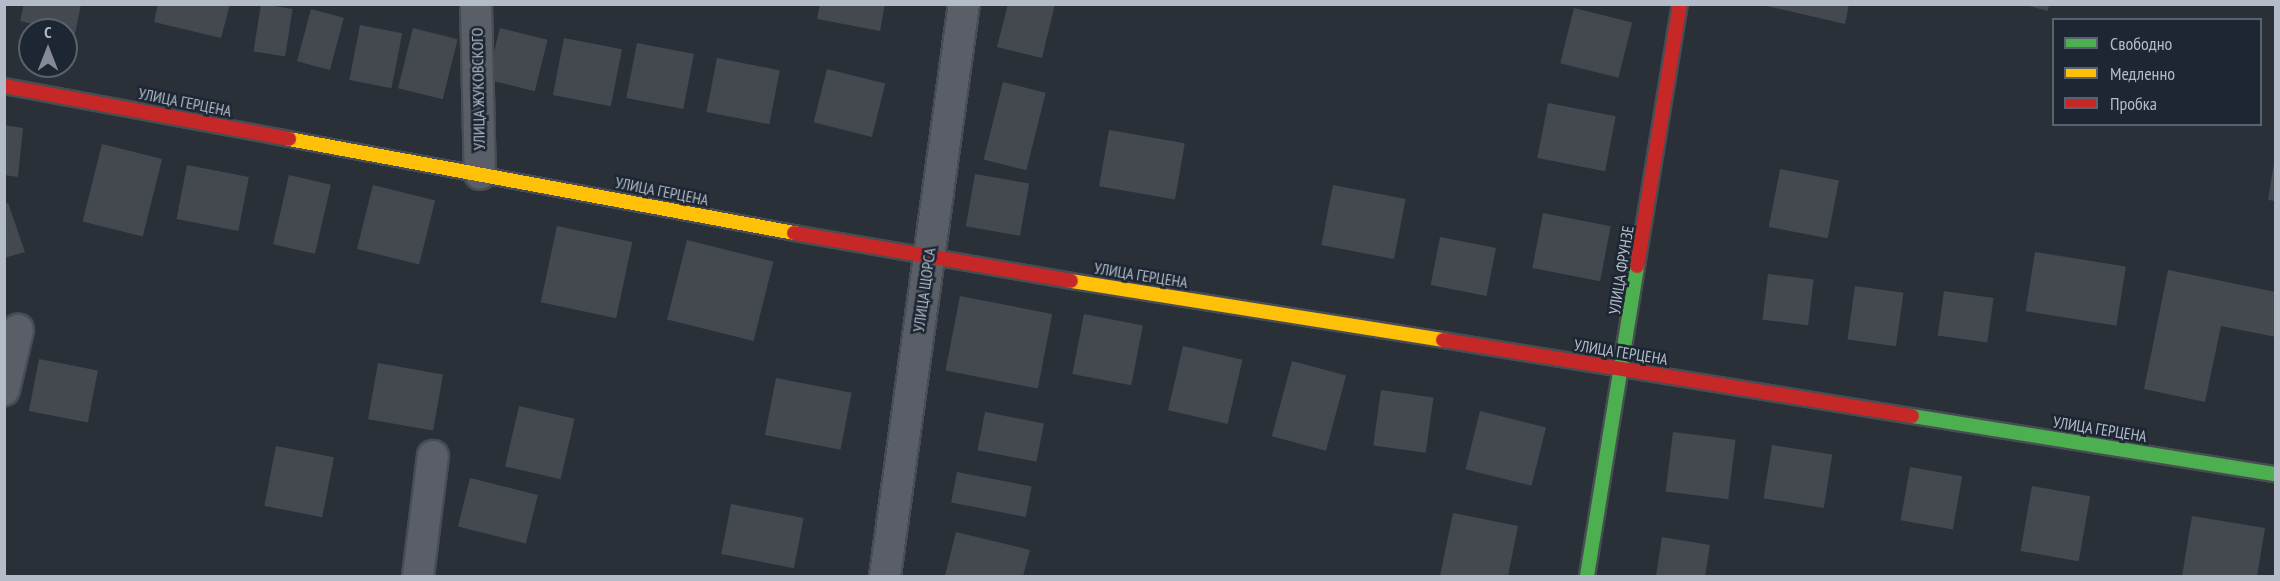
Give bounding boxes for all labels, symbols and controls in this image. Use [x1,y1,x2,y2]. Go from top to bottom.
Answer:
north arrow [18,18,78,78]
legend [2052,18,2262,126]
text: С [44,22,52,42]
street label: УЛИЦА ЖУКОВСКОГО [467,27,489,151]
text: Свободно [2110,32,2172,55]
text: Медленно [2110,62,2175,85]
street label: УЛИЦА ГЕРЦЕНА [136,83,234,121]
text: Пробка [2110,92,2157,115]
street label: УЛИЦА ГЕРЦЕНА [613,172,711,210]
street label: УЛИЦА ФРУНЗЕ [1604,224,1638,316]
street label: УЛИЦА ЩОРСА [909,246,939,334]
street label: УЛИЦА ГЕРЦЕНА [1093,258,1189,292]
street label: УЛИЦА ГЕРЦЕНА [1573,335,1669,369]
street label: УЛИЦА ГЕРЦЕНА [2052,412,2148,446]

